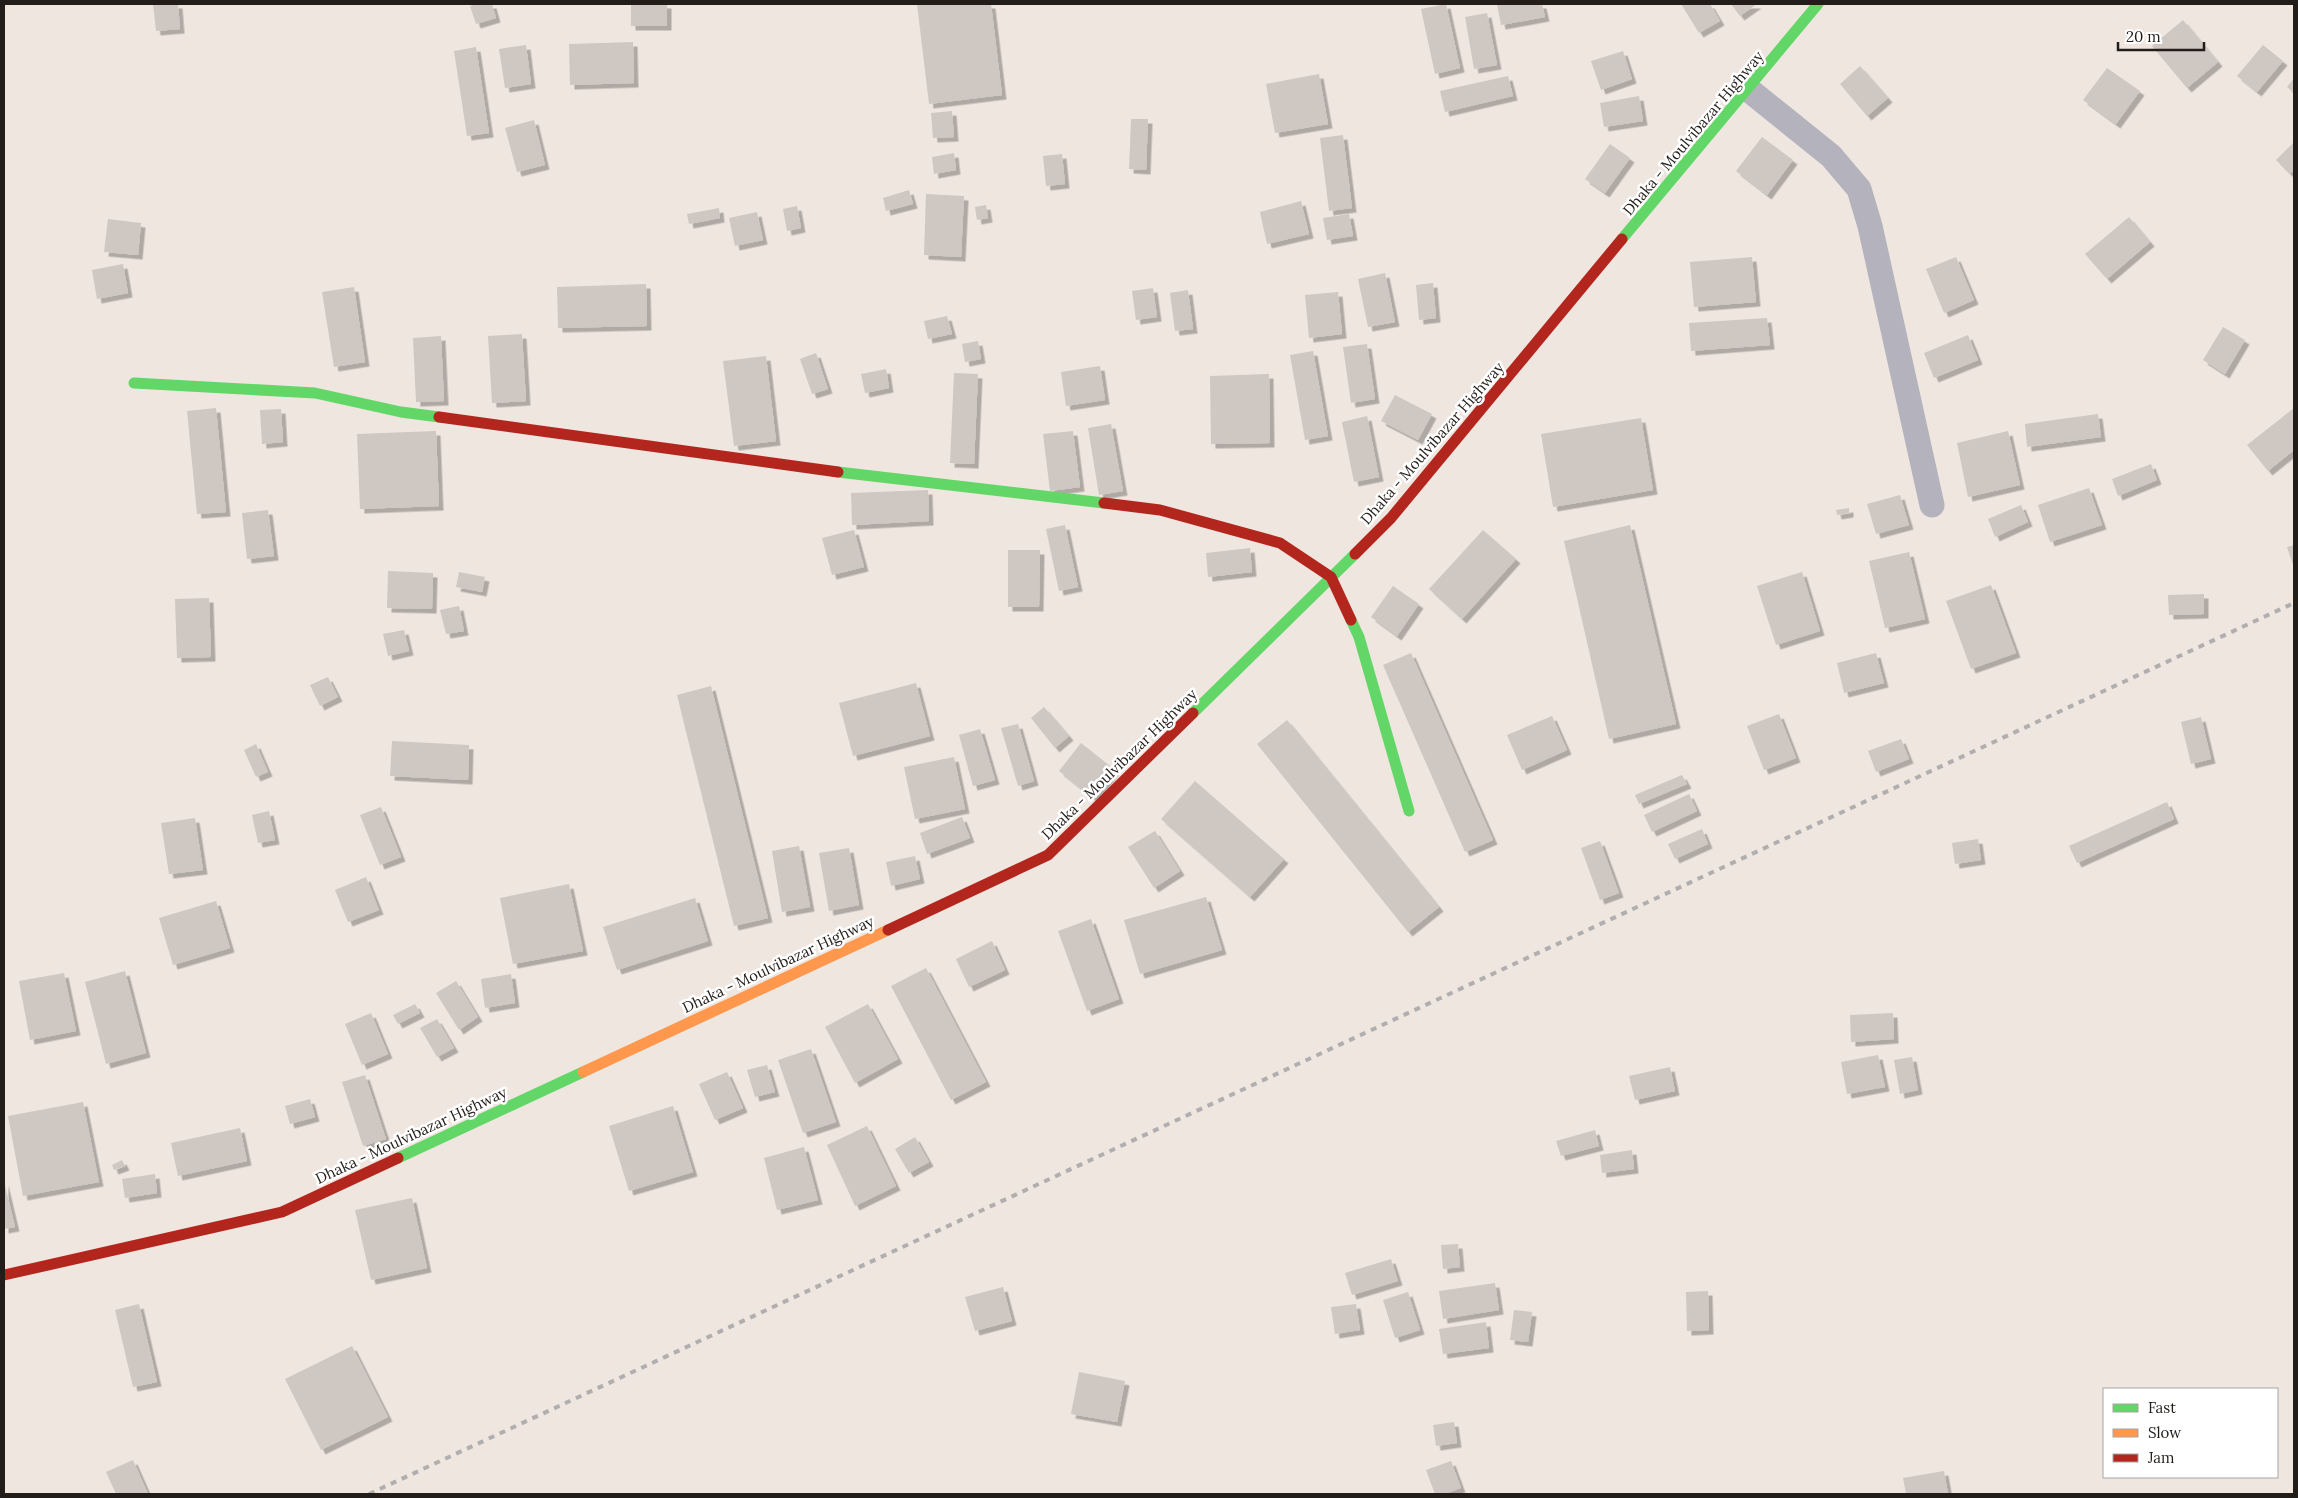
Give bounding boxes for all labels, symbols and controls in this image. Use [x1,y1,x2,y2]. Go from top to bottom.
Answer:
scale bar [2118,20,2204,52]
text: 20 m [2126,27,2161,46]
street label: Dhaka - Moulvibazar Highway [1619,47,1768,219]
street label: Dhaka - Moulvibazar Highway [1356,358,1508,528]
street label: Dhaka - Moulvibazar Highway [1037,685,1201,843]
street label: Dhaka - Moulvibazar Highway [679,911,877,1017]
street label: Dhaka - Moulvibazar Highway [312,1082,510,1188]
legend [2103,1388,2278,1478]
text: Fast [2148,1398,2176,1417]
text: Slow [2148,1423,2181,1442]
text: Jam [2147,1448,2175,1467]

